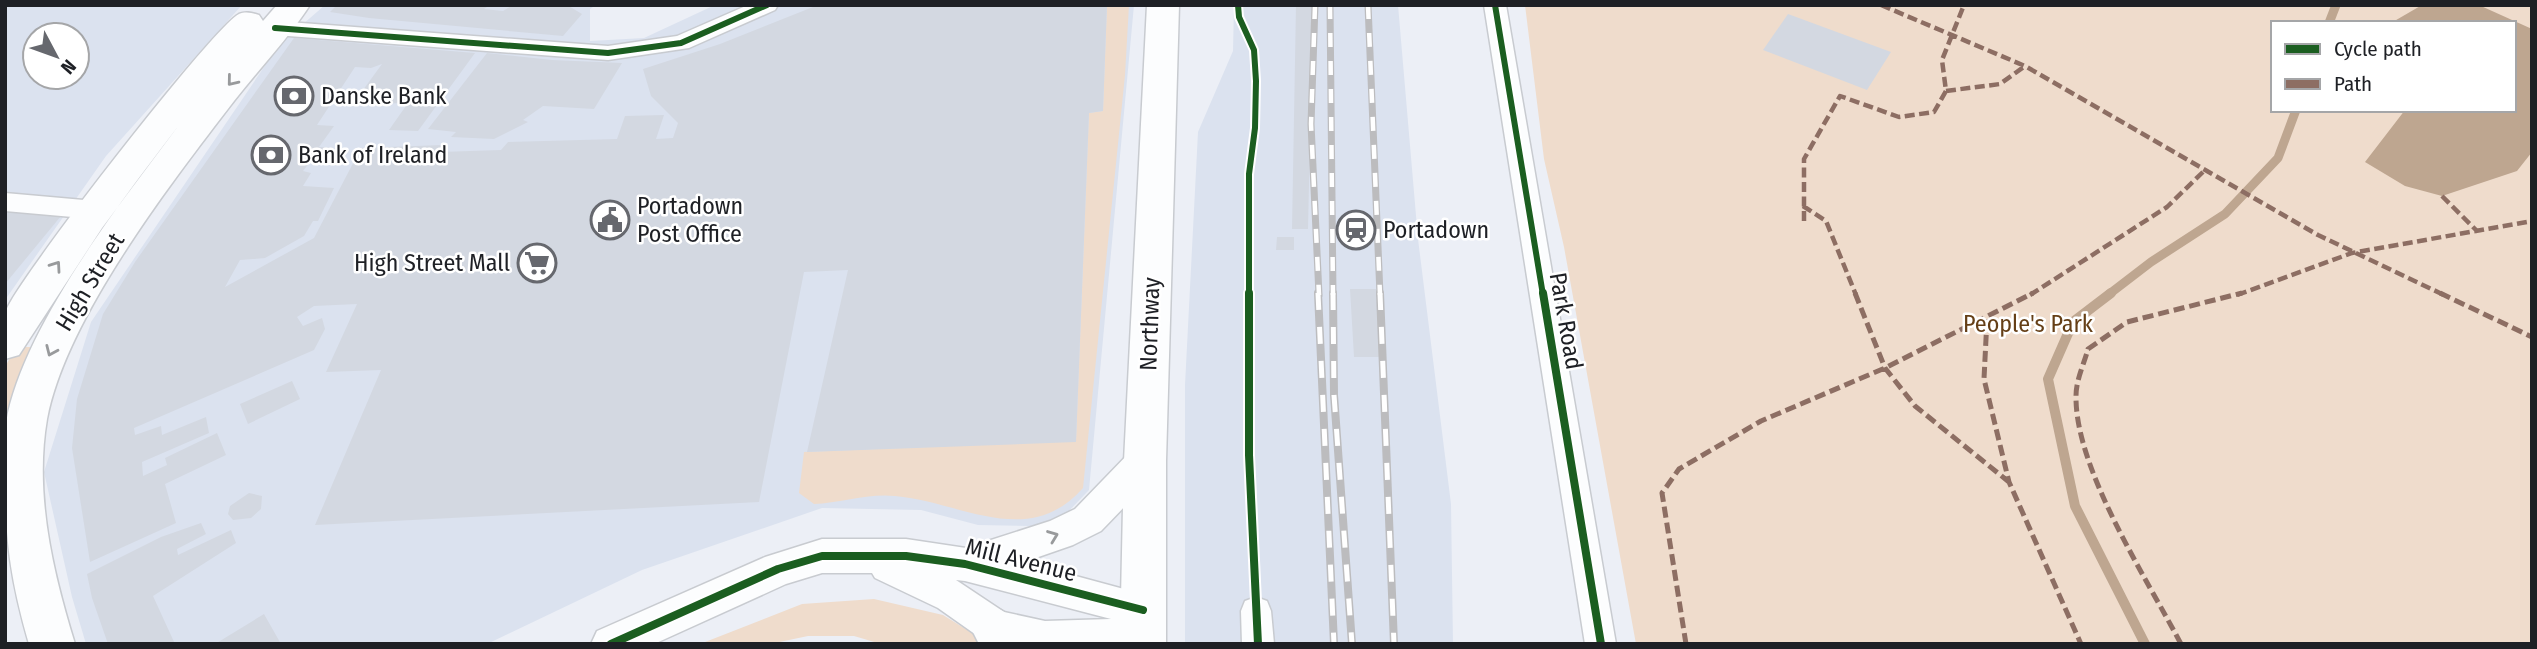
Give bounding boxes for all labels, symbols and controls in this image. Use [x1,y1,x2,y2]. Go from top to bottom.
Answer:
north arrow [21,21,91,91]
legend [2271,21,2516,112]
text: Cycle path [2334,36,2422,62]
text: N [56,55,81,79]
text: Path [2334,71,2372,97]
one-way arrow [227,74,240,86]
bank icon: Danske Bank [273,75,315,117]
place label: Danske Bank [321,82,447,110]
bank icon: Bank of Ireland [250,134,292,176]
place label: Bank of Ireland [298,141,447,169]
place label: Portadown Post Office [637,192,743,248]
public building icon: Portadown Post Office [589,199,631,241]
station icon: Portadown [1335,209,1377,251]
place label: Portadown [1383,216,1489,244]
street label: High Street [50,228,130,336]
supermarket icon: High Street Mall [516,242,558,284]
place label: High Street Mall [354,249,510,277]
one-way arrow [48,261,60,274]
street label: Park Road [1544,270,1588,372]
street label: Northway [1134,276,1166,371]
park label: People's Park [1963,310,2094,338]
one-way arrow [45,344,59,356]
one-way arrow [1046,531,1058,545]
street label: Mill Avenue [963,533,1079,587]

